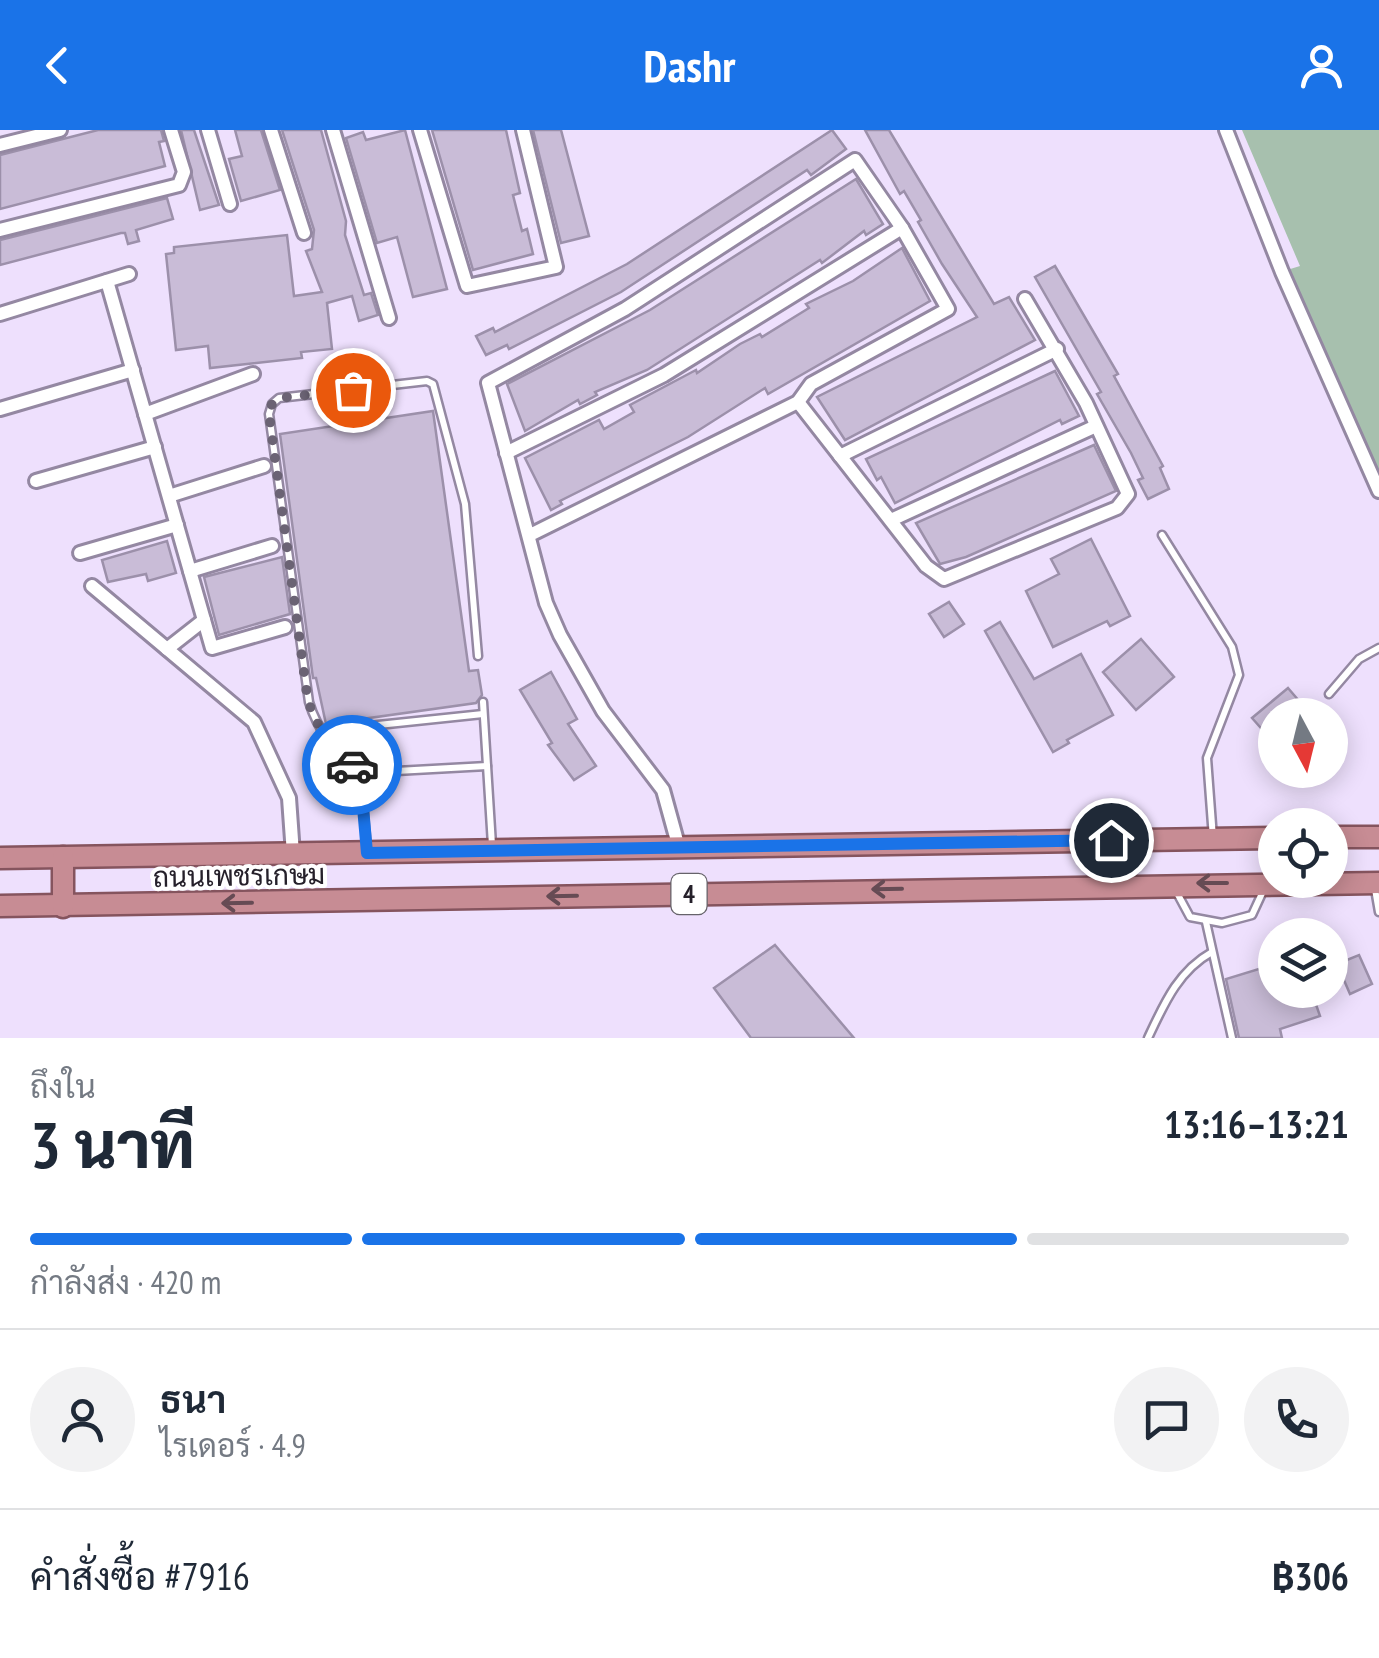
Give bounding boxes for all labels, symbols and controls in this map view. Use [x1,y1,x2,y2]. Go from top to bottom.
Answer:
text: Dashr [644,36,735,94]
icon: back [30,38,85,93]
icon: person [1294,38,1349,93]
pin [311,348,396,433]
icon: bag [326,363,381,418]
north arrow [1258,698,1348,788]
map controls [1258,698,1348,1008]
courier [302,715,402,815]
icon: car [325,738,380,793]
pin [1069,798,1154,883]
button: locate [1258,808,1348,898]
icon: home [1084,813,1139,868]
street label: ถนนเพชรเกษม [153,855,325,895]
road number: 4 [672,874,706,914]
one-way arrow [1196,874,1228,892]
one-way arrow [871,880,903,899]
one-way arrow [546,887,578,906]
one-way arrow [221,894,254,912]
button: layers [1258,918,1348,1008]
text: ถึงใน [30,1065,96,1107]
text: 13:16–13:21 [1164,1099,1349,1148]
text: 3 นาที [30,1102,195,1186]
text: กำลังส่ง · 420 m [30,1261,221,1303]
button: person [30,1367,135,1472]
button: chat [1114,1367,1219,1472]
button: phone [1244,1367,1349,1472]
text: ธนา [160,1374,226,1423]
text: ไรเดอร์ · 4.9 [160,1424,306,1466]
text: คำสั่งซื้อ #7916 [30,1551,250,1600]
text: ฿306 [1272,1551,1349,1600]

